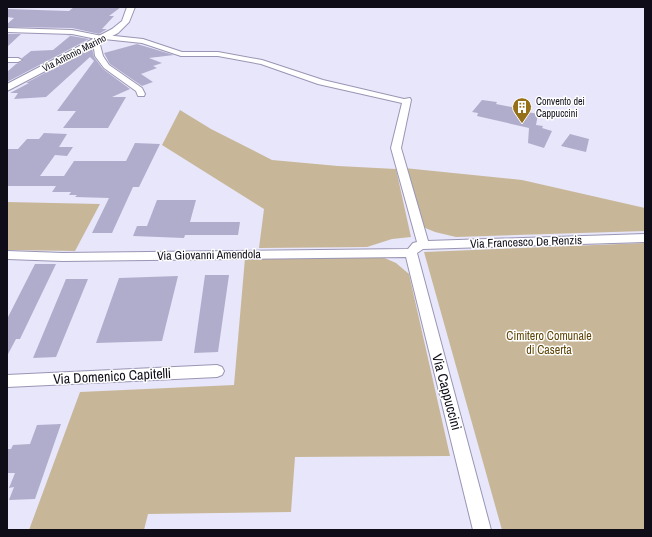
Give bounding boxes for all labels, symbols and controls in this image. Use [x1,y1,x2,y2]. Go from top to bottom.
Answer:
street label: Via Antonio Marino [40,31,109,75]
place label: Convento dei Cappuccini [536,95,585,120]
building icon: Convento dei Cappuccini [511,96,533,124]
street label: Via Francesco De Renzis [470,232,582,252]
street label: Via Giovanni Amendola [157,246,262,264]
park label: Cimitero Comunale di Caserta [506,328,592,358]
street label: Via Cappuccini [428,352,466,432]
street label: Via Domenico Capitelli [53,364,171,388]

